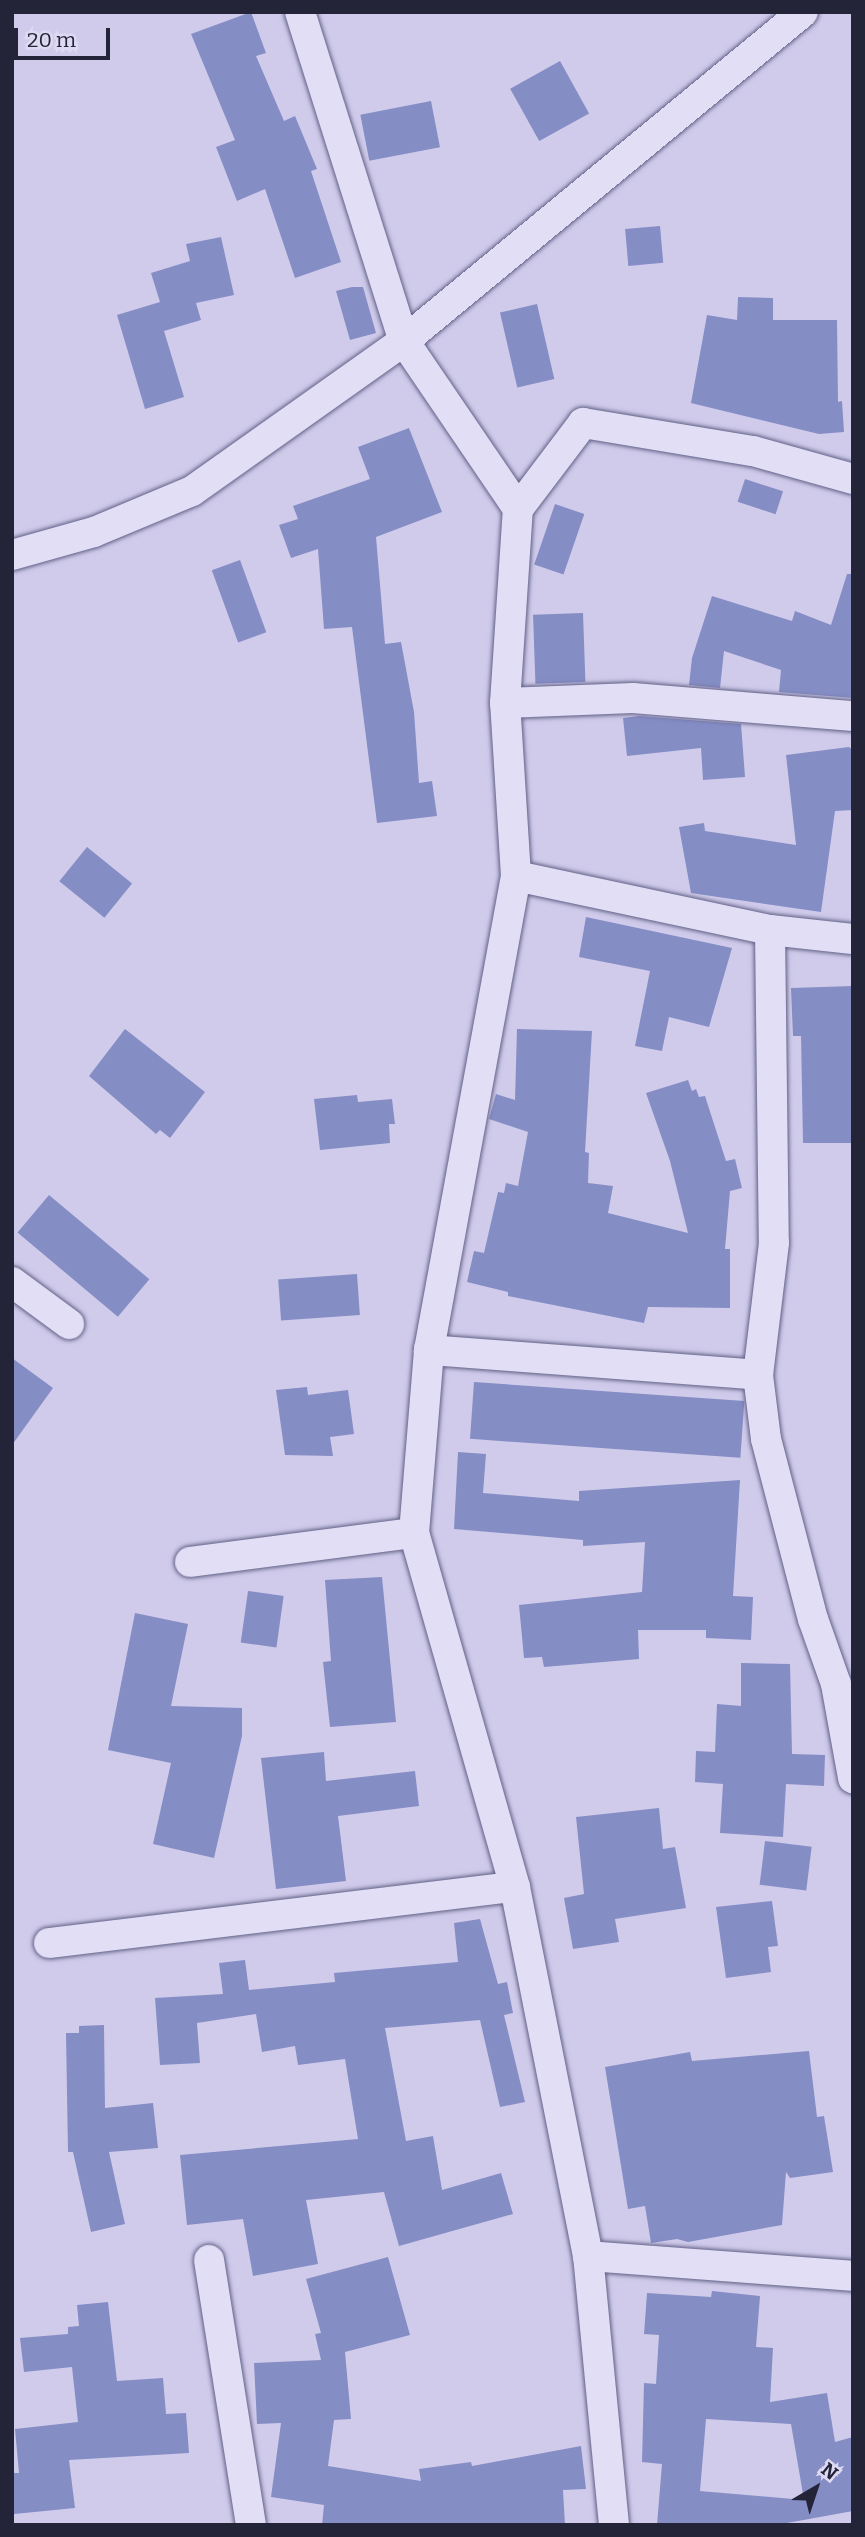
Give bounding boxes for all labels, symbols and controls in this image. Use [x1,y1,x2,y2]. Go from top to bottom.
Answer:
scale bar [18,14,114,58]
text: 20 m [27,27,76,53]
north arrow [781,2453,851,2523]
text: N [817,2458,842,2485]

